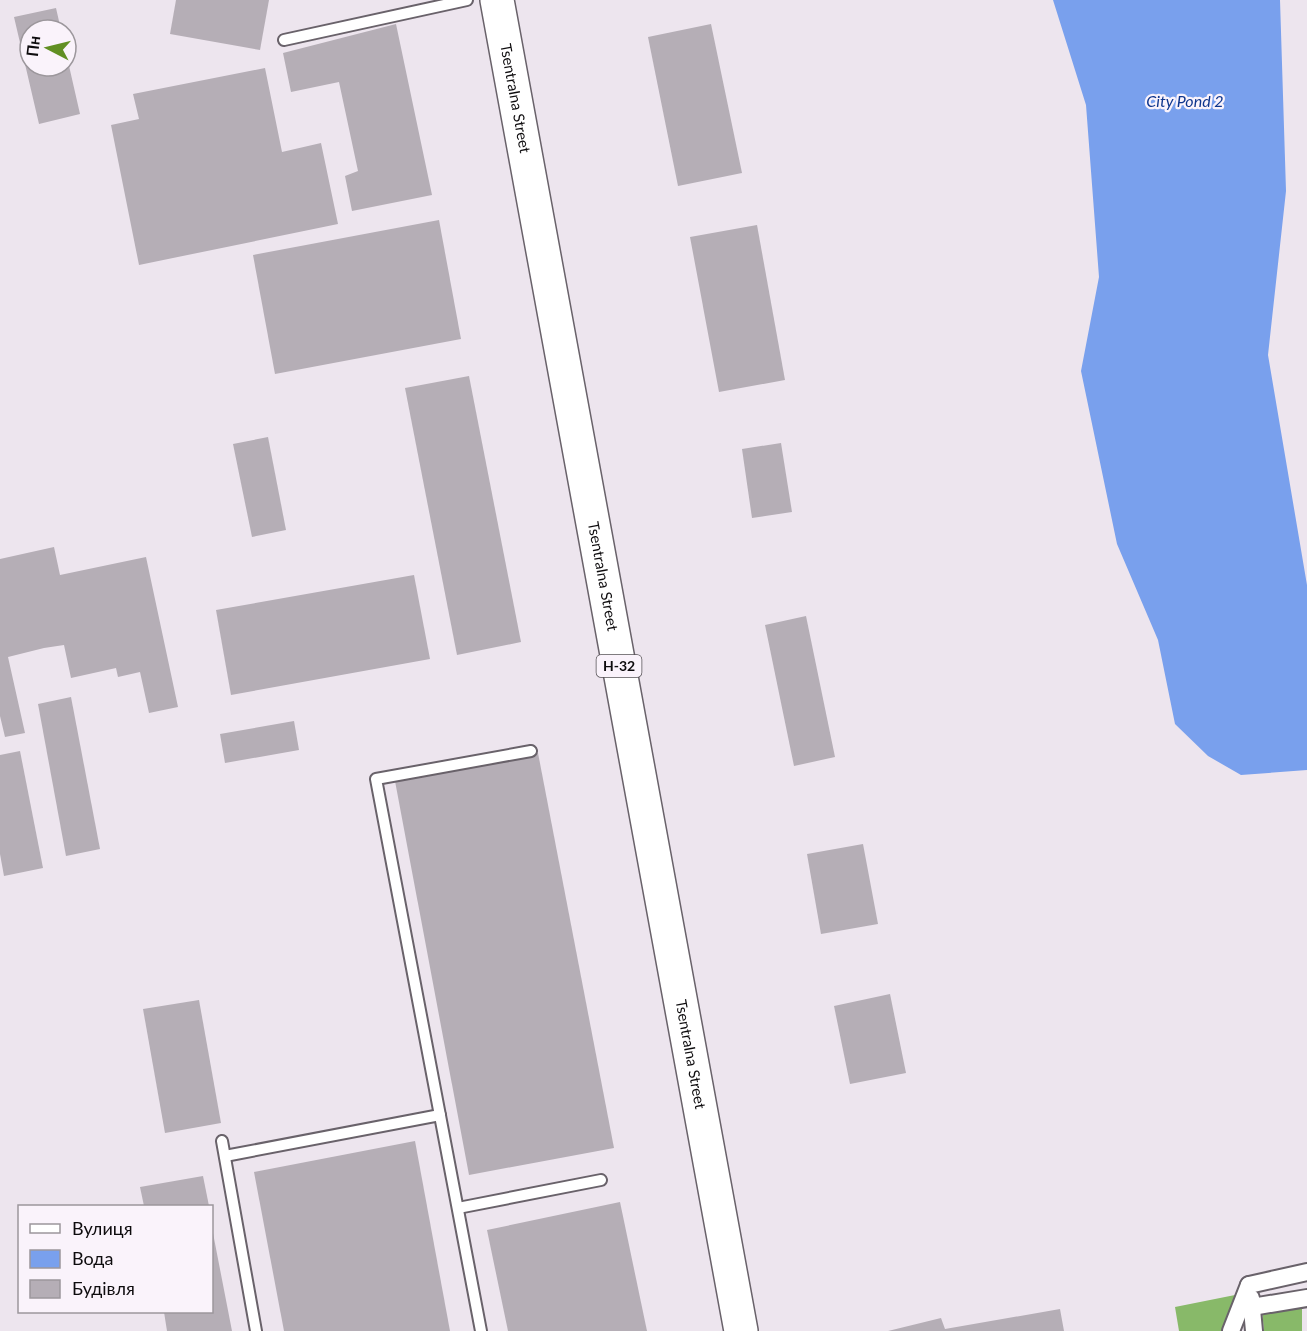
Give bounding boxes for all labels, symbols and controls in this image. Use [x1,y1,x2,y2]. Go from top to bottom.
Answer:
north arrow [18,18,78,78]
text: Пн [22,35,43,58]
street label: Tsentralna Street [497,42,535,155]
water label: City Pond 2 [1146,91,1224,110]
street label: Tsentralna Street [585,520,623,633]
road number: Н-32 [596,655,642,677]
street label: Tsentralna Street [672,998,710,1111]
legend [18,1205,213,1313]
text: Вулиця [72,1217,133,1239]
text: Вода [72,1247,113,1269]
text: Будівля [72,1277,135,1299]

